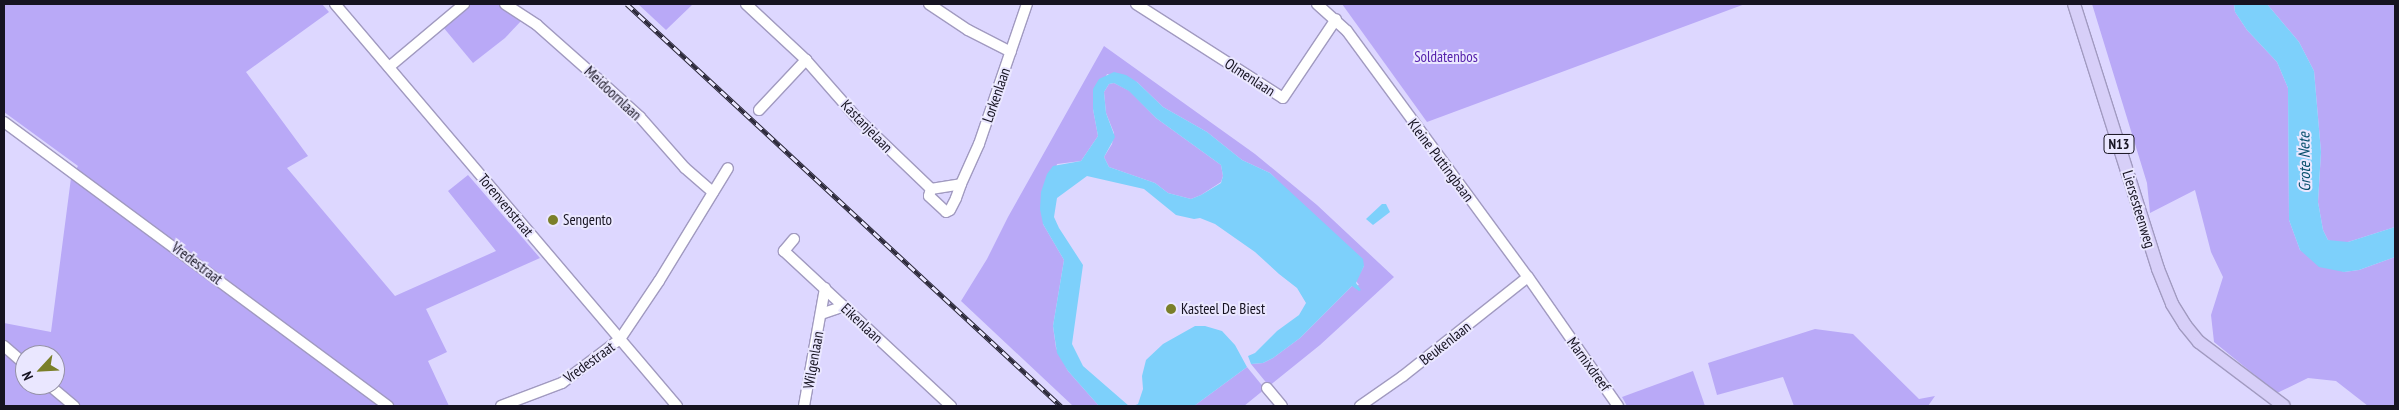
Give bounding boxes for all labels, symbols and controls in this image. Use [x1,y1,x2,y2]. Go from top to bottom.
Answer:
park label: Soldatenbos [1414,48,1478,66]
street label: Olmenlaan [1221,54,1279,100]
street label: Meidoornlaan [581,62,645,124]
street label: Lorkenlaan [978,65,1014,125]
street label: Kastanjelaan [837,96,897,156]
street label: Kleine Puttingbaan [1404,115,1478,205]
road number: N13 [2103,132,2135,156]
water label: Grote Nete [2294,132,2314,192]
street label: Liersesteenweg [2119,168,2159,250]
street label: Torenvenstraat [474,170,538,240]
place label: Sengento [563,211,612,229]
marker: Sengento [547,214,559,226]
street label: Vredestraat [168,238,226,288]
street label: Eikenlaan [837,299,887,347]
place label: Kasteel De Biest [1181,300,1265,318]
marker: Kasteel De Biest [1165,303,1177,315]
street label: Beukenlaan [1416,317,1474,369]
street label: Wilgenlaan [799,330,827,390]
street label: Marnixdreef [1563,333,1615,395]
street label: Vredestraat [560,337,618,387]
north arrow [15,345,65,395]
text: N [18,369,37,383]

